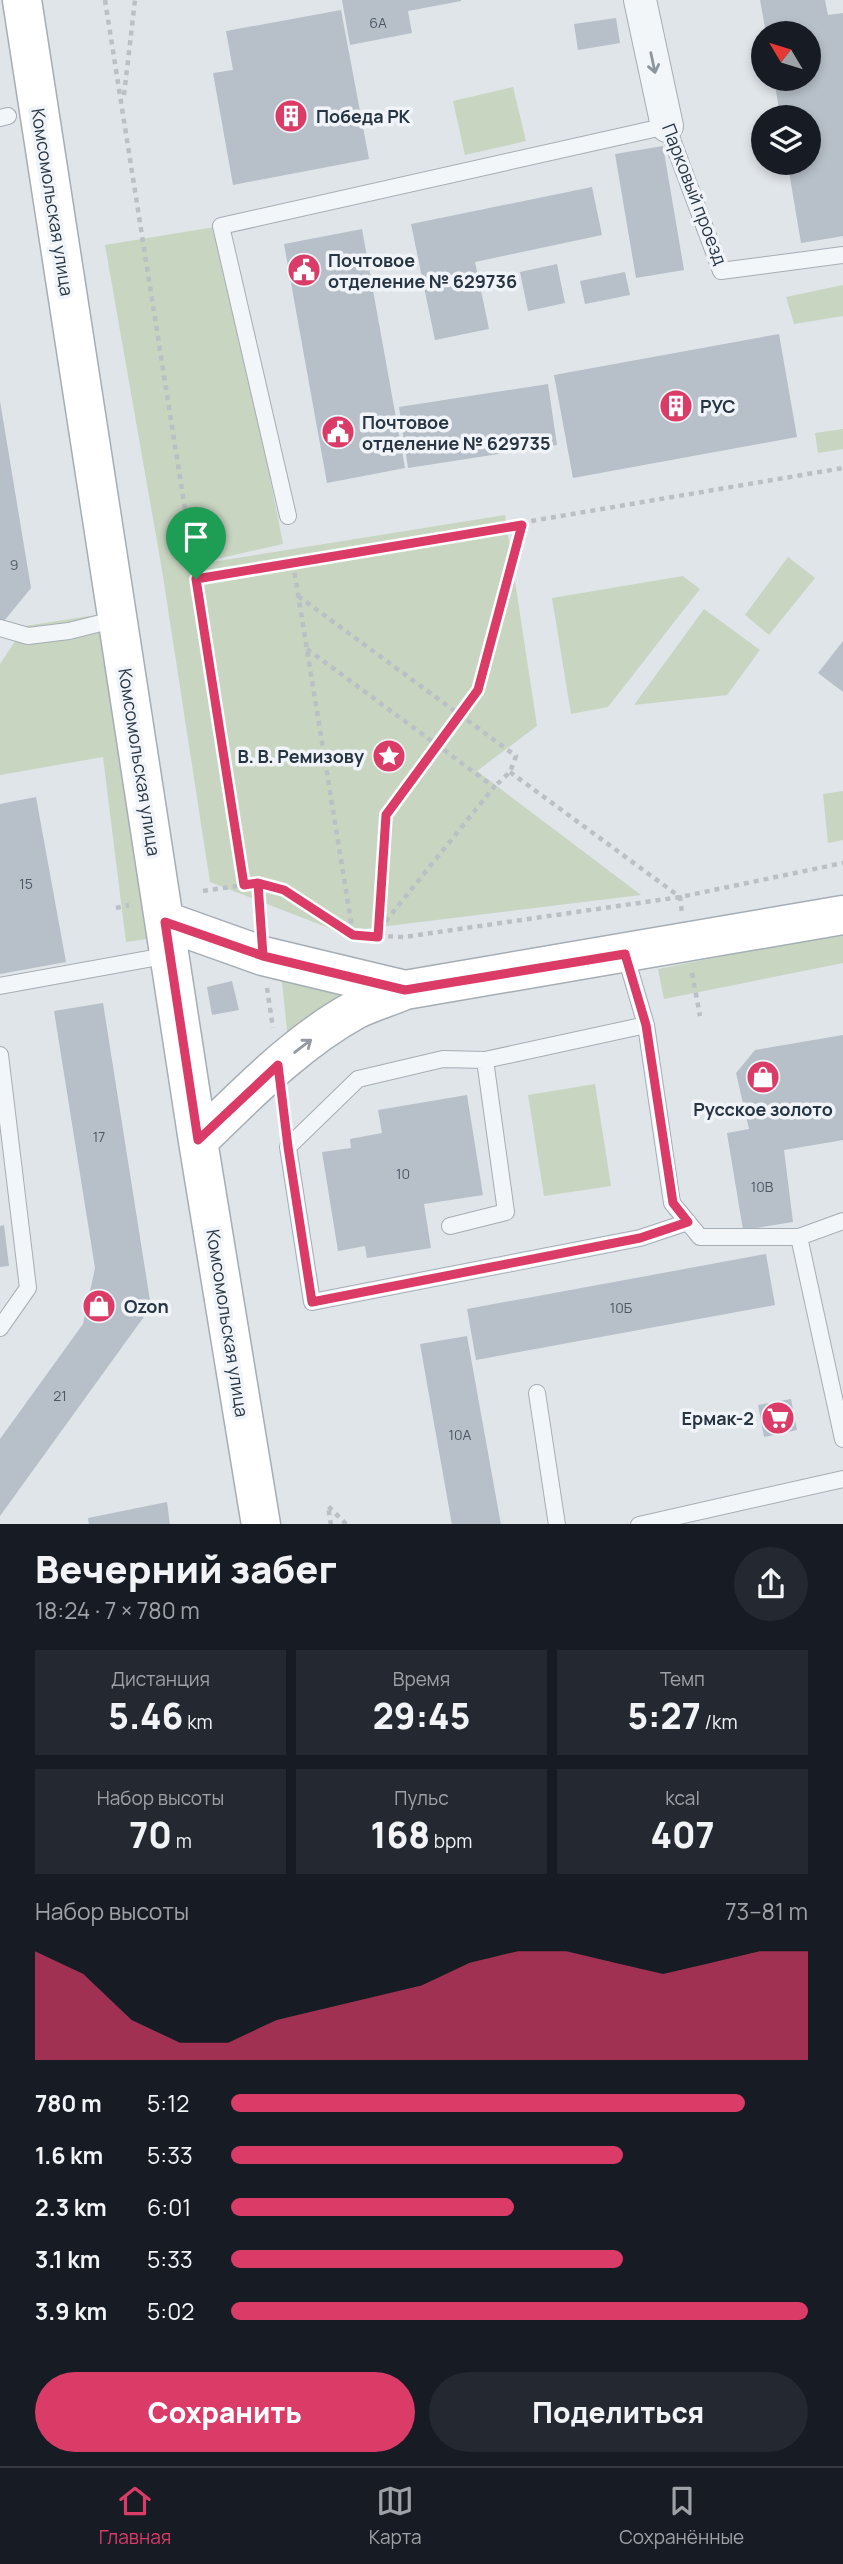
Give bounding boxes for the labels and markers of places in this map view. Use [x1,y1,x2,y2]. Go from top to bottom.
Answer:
building icon: Победа РК [272,97,310,135]
place label: Победа РК [316,104,411,128]
place label: Почтовое отделение № 629736 [328,248,517,293]
public building icon: Почтовое отделение № 629736 [285,251,323,289]
building icon: РУС [657,387,695,425]
place label: РУС [700,394,736,418]
place label: Почтовое отделение № 629735 [362,410,551,455]
public building icon: Почтовое отделение № 629735 [319,413,357,451]
pin [166,507,226,579]
place icon: В. В. Ремизову [370,737,408,775]
place label: В. В. Ремизову [238,744,364,768]
shop icon: Русское золото [744,1058,782,1096]
place label: Русское золото [693,1097,833,1121]
shop icon: Ozon [80,1287,118,1325]
place label: Ozon [124,1294,169,1318]
supermarket icon: Ермак-2 [759,1399,797,1437]
place label: Ермак-2 [682,1406,754,1430]

